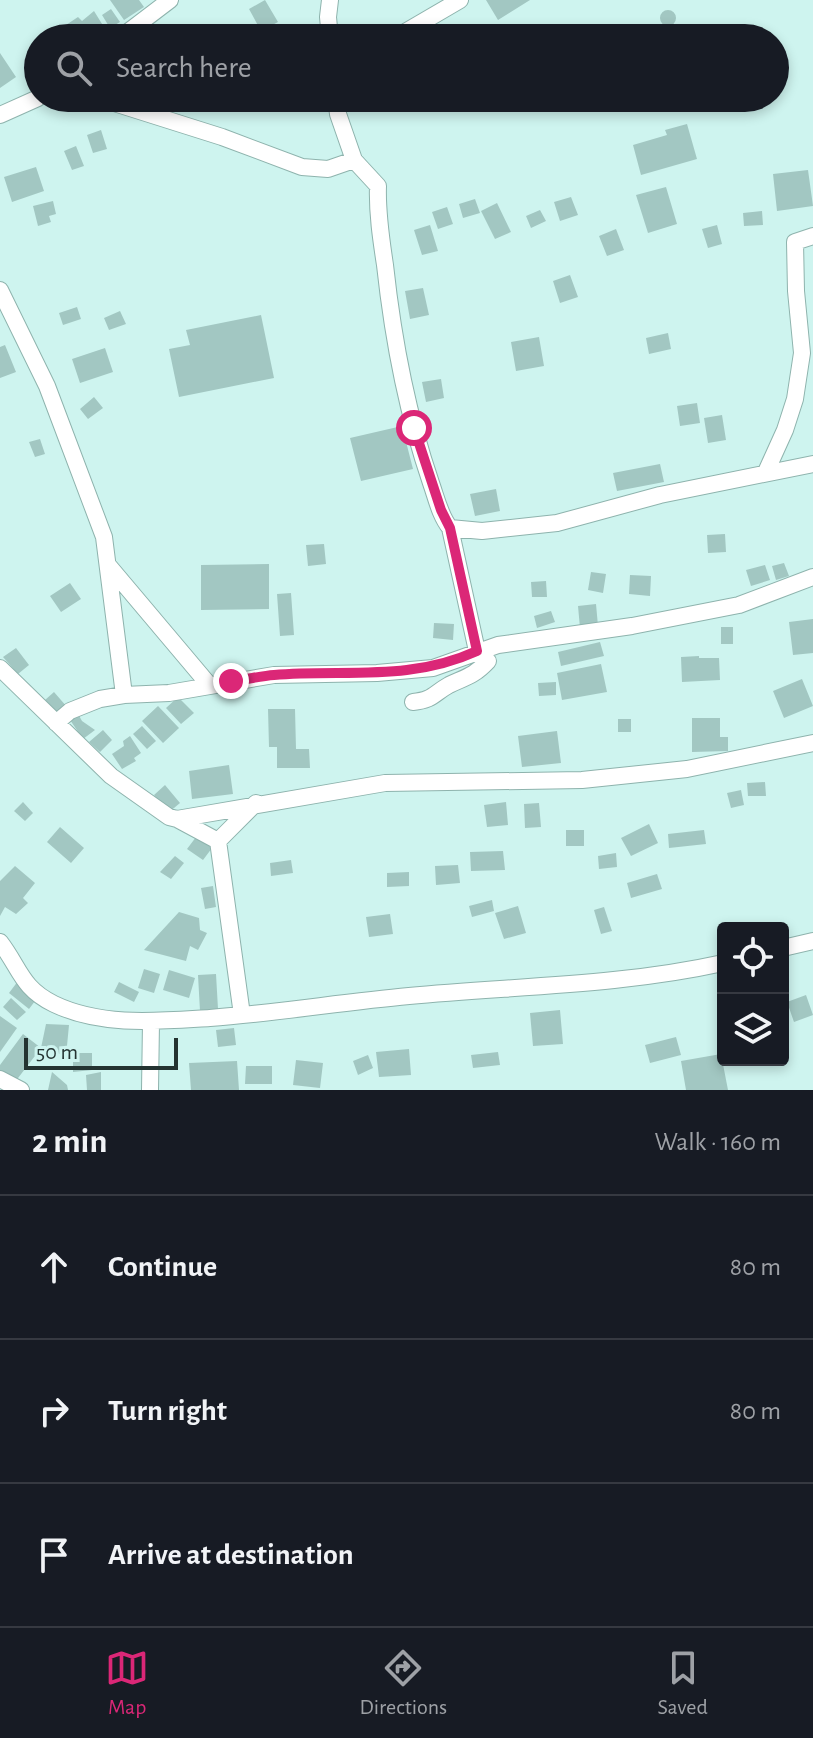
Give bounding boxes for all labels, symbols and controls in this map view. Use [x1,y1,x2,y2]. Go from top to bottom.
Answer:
search box [24,24,789,112]
icon: search [52,46,96,90]
text: Search here [116,53,252,83]
route start [396,410,432,446]
route end [213,663,249,699]
map controls [717,922,789,1066]
button: locate [717,922,789,994]
button: layers [717,994,789,1066]
scale bar [24,1034,178,1070]
text: 50 m [36,1041,78,1063]
text: 2 min [32,1125,107,1159]
text: Walk · 160 m [654,1129,781,1155]
icon: ahead [32,1245,76,1289]
text: Continue [108,1252,217,1282]
text: 80 m [730,1254,781,1280]
icon: right [32,1389,76,1433]
text: Turn right [108,1396,227,1426]
text: 80 m [730,1398,781,1424]
icon: arrive [32,1533,76,1577]
text: Arrive at destination [108,1540,354,1570]
tab: Map [105,1646,149,1720]
tab: Directions [359,1646,447,1720]
tab: Saved [657,1646,708,1720]

